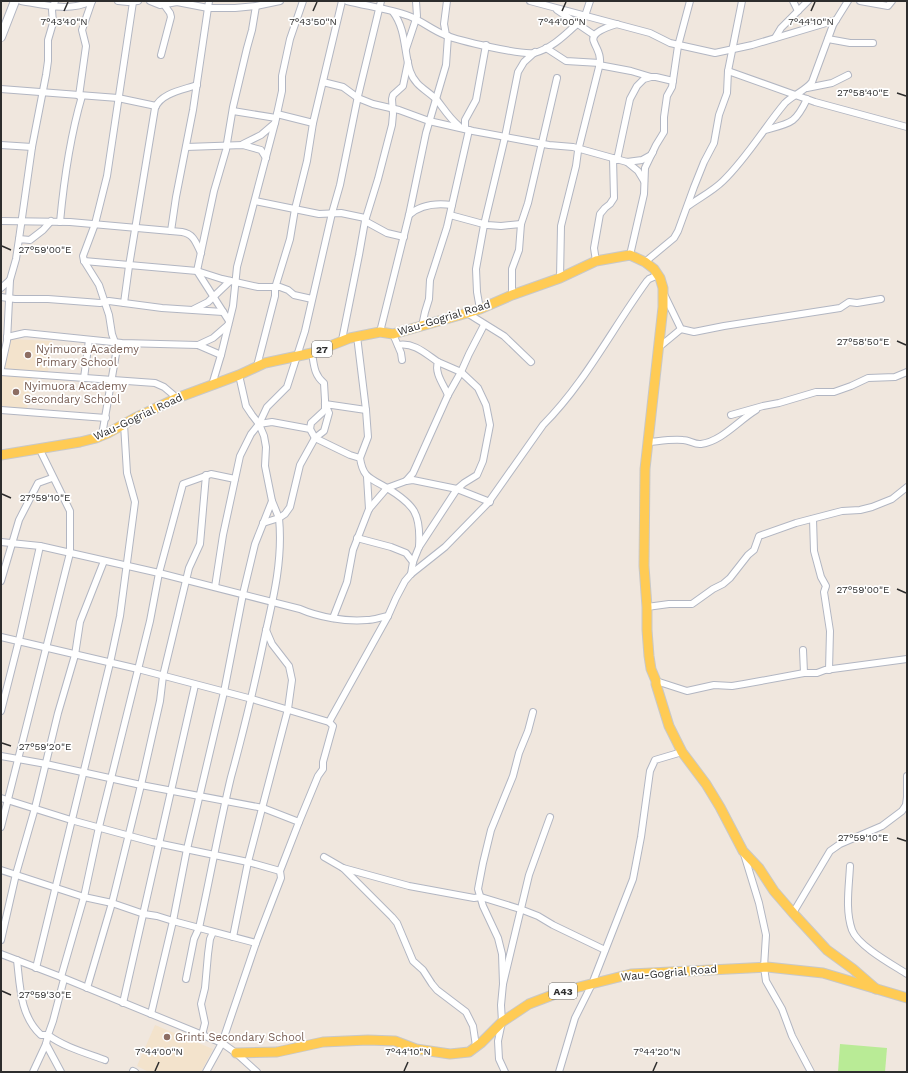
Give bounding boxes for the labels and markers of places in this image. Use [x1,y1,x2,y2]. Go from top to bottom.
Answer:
place label: Nyimuora Academy Primary School [36,343,139,369]
marker: Nyimuora Academy Primary School [23,350,33,360]
place label: Nyimuora Academy Secondary School [24,380,127,406]
marker: Nyimuora Academy Secondary School [11,387,21,397]
place label: Grinti Secondary School [175,1031,305,1044]
marker: Grinti Secondary School [162,1032,172,1042]

